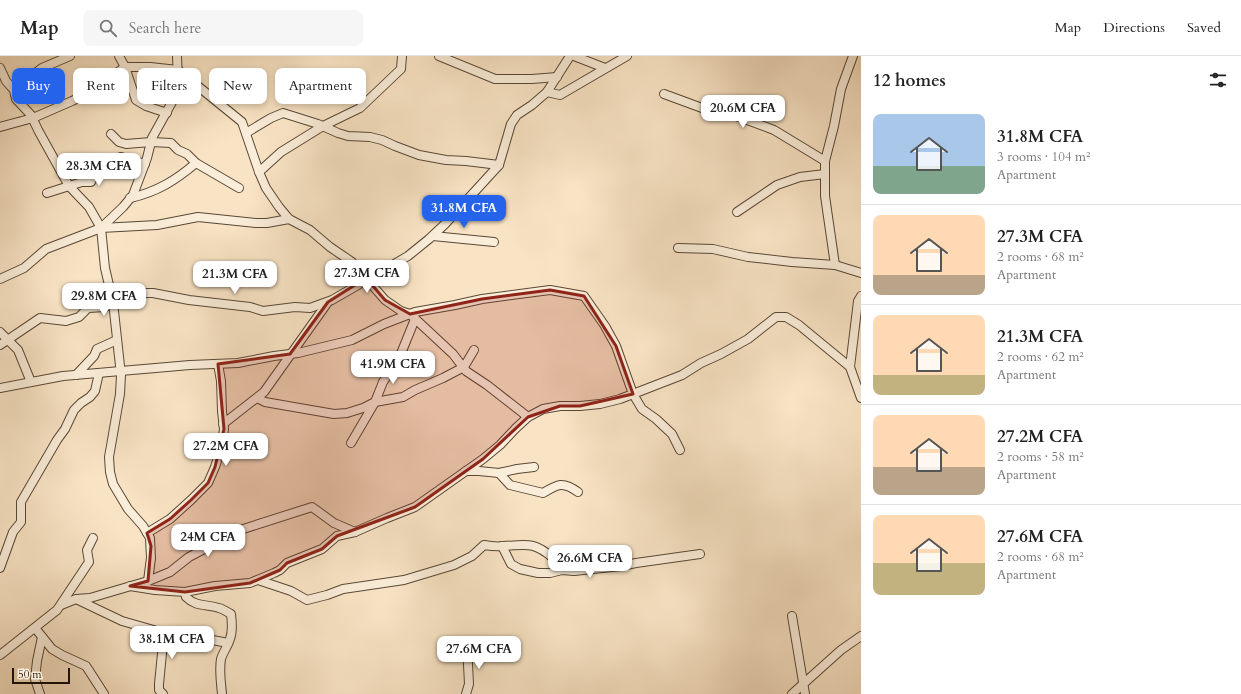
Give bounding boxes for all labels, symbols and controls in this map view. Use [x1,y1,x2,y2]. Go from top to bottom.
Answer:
search box [83,10,363,46]
text: Map [20,15,59,41]
icon: search [97,17,119,39]
text: Search here [129,18,201,38]
text: Map [1055,18,1081,37]
text: Directions [1103,18,1165,37]
text: Saved [1187,18,1221,37]
chip: Buy [12,68,65,104]
chip: Rent [73,68,129,104]
chip: Filters [137,68,201,104]
chip: New [209,68,267,104]
chip: Apartment [275,68,366,104]
text: 12 homes [873,69,946,92]
icon: filters [1207,69,1229,91]
pin: 20.6M CFA [697,95,789,129]
text: 20.6M CFA [710,99,776,117]
text: 31.8M CFA [997,125,1083,148]
icon: home [905,130,953,178]
text: 3 rooms · 104 m² [997,148,1090,166]
pin: 28.3M CFA [53,153,145,187]
text: 28.3M CFA [66,157,132,175]
text: Apartment [997,166,1056,184]
pin: 31.8M CFA [418,195,510,229]
text: 31.8M CFA [431,199,497,217]
text: 27.3M CFA [997,225,1083,248]
icon: home [905,231,953,279]
text: 2 rooms · 68 m² [997,248,1084,266]
pin: 27.3M CFA [321,260,413,294]
pin: 21.3M CFA [189,261,281,295]
text: 27.3M CFA [334,264,400,282]
text: 21.3M CFA [202,265,268,283]
text: Apartment [997,266,1056,284]
pin: 29.8M CFA [58,283,150,317]
text: 29.8M CFA [71,287,137,305]
text: 21.3M CFA [997,325,1083,348]
icon: home [905,331,953,379]
text: 2 rooms · 62 m² [997,348,1084,366]
pin: 41.9M CFA [347,351,439,385]
text: 41.9M CFA [360,355,426,373]
text: Apartment [997,366,1056,384]
text: 27.2M CFA [997,425,1083,448]
icon: home [905,431,953,479]
pin: 27.2M CFA [180,433,272,467]
text: 27.2M CFA [193,437,259,455]
text: 2 rooms · 58 m² [997,448,1084,466]
text: Apartment [997,466,1056,484]
pin: 24M CFA [171,524,245,558]
text: 27.6M CFA [997,525,1083,548]
text: 24M CFA [180,528,236,546]
icon: home [905,531,953,579]
pin: 26.6M CFA [544,545,636,579]
text: 2 rooms · 68 m² [997,548,1084,566]
text: 26.6M CFA [557,549,623,567]
text: Apartment [997,566,1056,584]
pin: 38.1M CFA [126,626,218,660]
text: 38.1M CFA [139,630,205,648]
pin: 27.6M CFA [433,636,525,670]
text: 27.6M CFA [446,640,512,658]
scale bar [12,666,70,685]
text: 50 m [18,667,42,682]

